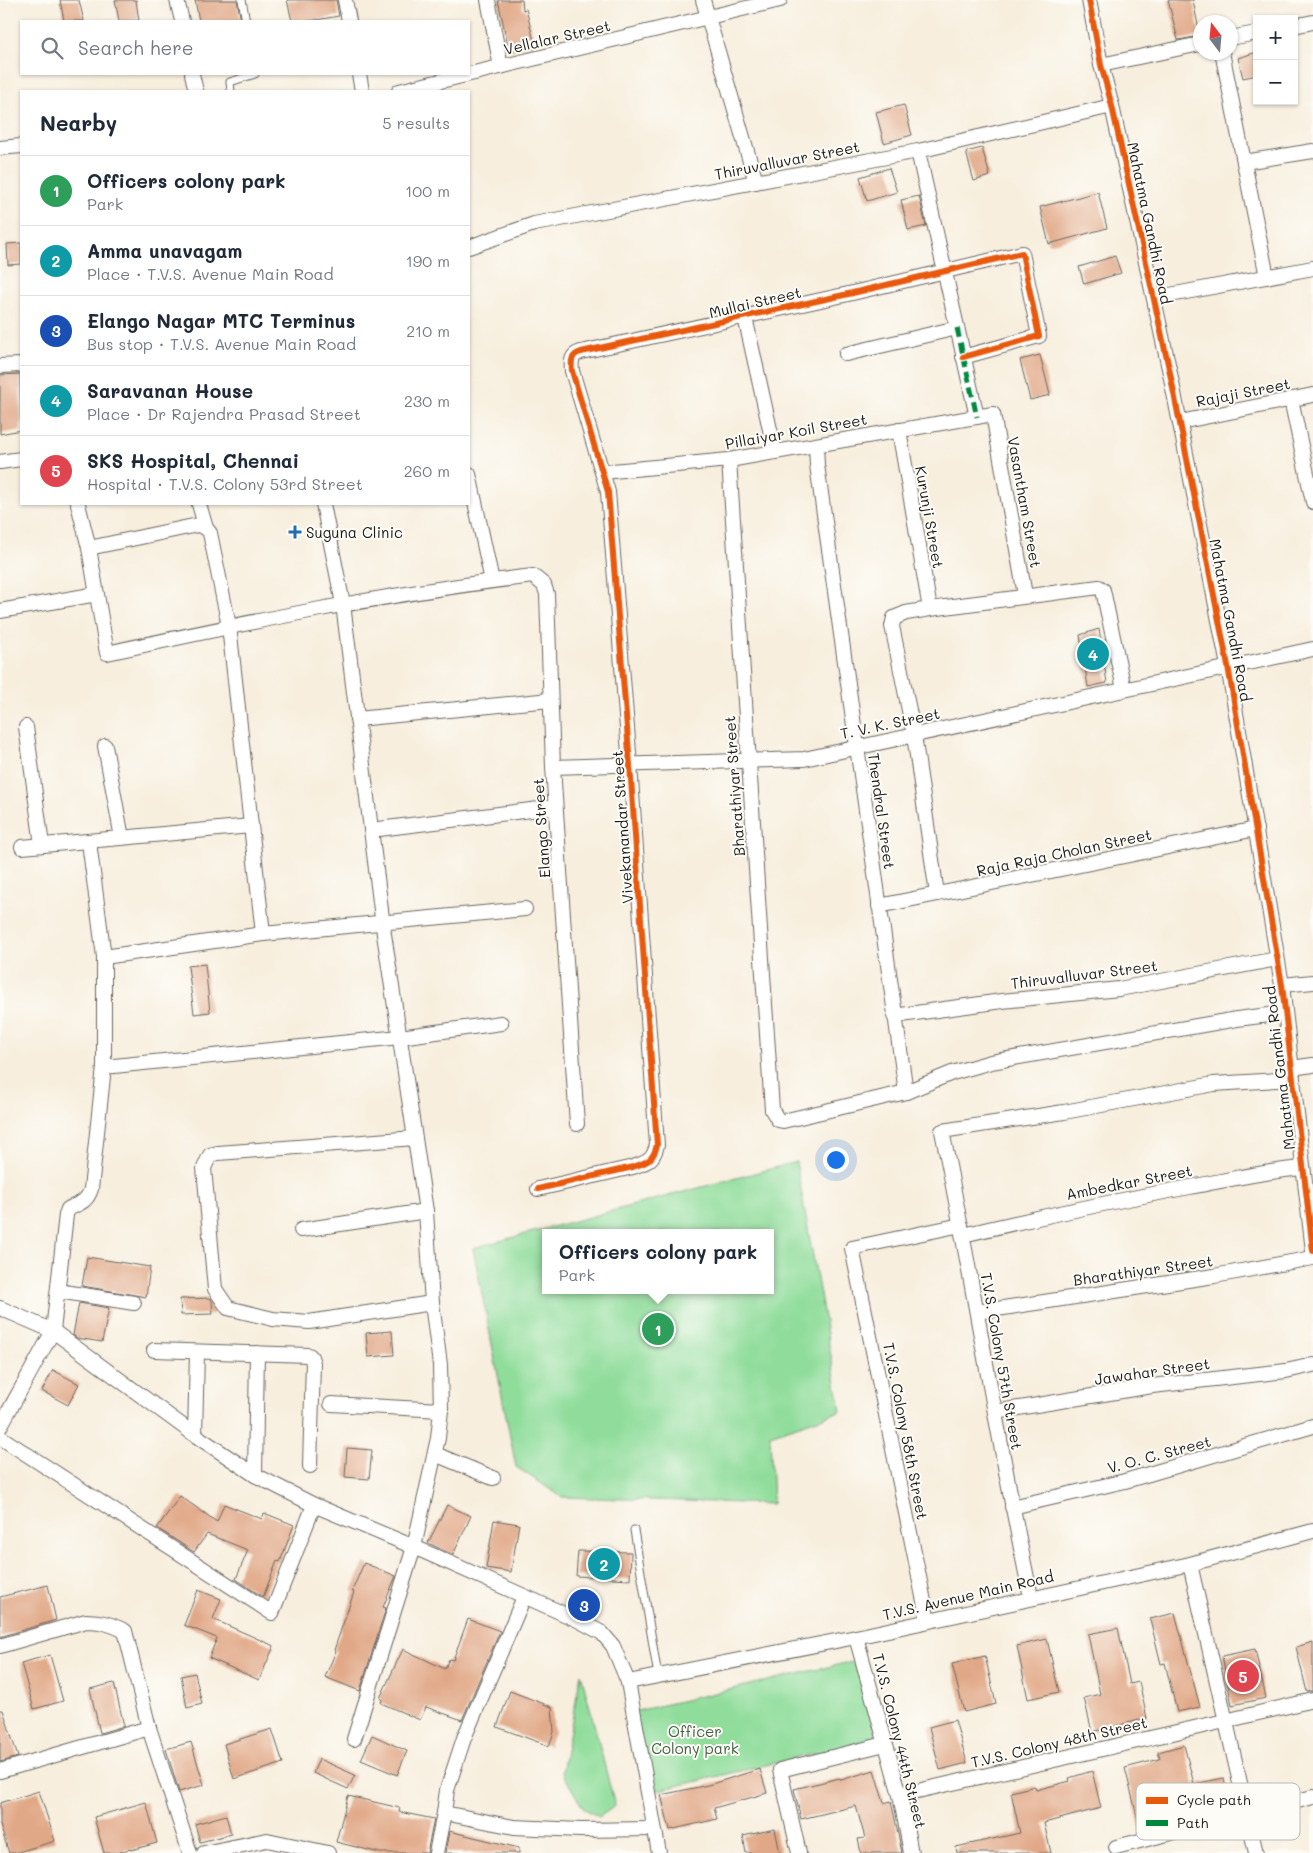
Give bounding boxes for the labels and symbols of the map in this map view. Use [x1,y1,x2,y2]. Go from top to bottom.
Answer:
street label: Vellalar Street [502,15,612,59]
north arrow [1193,15,1238,60]
street label: Thiruvalluvar Street [713,136,861,184]
street label: Mahatma Gandhi Road [1123,140,1177,306]
street label: Mullai Street [707,282,803,322]
street label: Rajaji Street [1194,373,1292,411]
street label: Pillaiyar Koil Street [724,409,868,453]
street label: Vasantham Street [1004,435,1046,569]
street label: Kurunji Street [911,464,949,570]
place label: Suguna Clinic [306,522,403,542]
marker: Suguna Clinic [288,525,302,539]
street label: Mahatma Gandhi Road [1205,537,1257,703]
pin: 4 [1077,635,1109,673]
street label: T. V. K. Street [838,703,942,743]
street label: Bharathiyar Street [719,715,749,857]
street label: Vivekanandar Street [607,750,637,904]
street label: Thendral Street [864,752,900,870]
street label: Elango Street [528,777,554,879]
street label: Raja Raja Cholan Street [975,824,1153,880]
street label: Thiruvalluvar Street [1010,955,1158,993]
street label: Mahatma Gandhi Road [1259,985,1299,1151]
your location [823,1147,849,1173]
street label: Ambedkar Street [1064,1160,1194,1204]
street label: Bharathiyar Street [1072,1250,1214,1290]
street label: T.V.S. Colony 57th Street [977,1271,1027,1451]
pin: 1 [642,1310,674,1348]
street label: T.V.S. Colony 58th Street [879,1341,933,1521]
street label: Jawahar Street [1093,1353,1211,1389]
street label: V. O. C. Street [1105,1431,1213,1477]
pin: 2 [588,1545,620,1583]
street label: T.V.S. Avenue Main Road [881,1566,1055,1624]
pin: 3 [568,1586,600,1624]
street label: T.V.S. Colony 44th Street [869,1651,931,1831]
pin: 5 [1227,1657,1259,1695]
street label: T.V.S. Colony 48th Street [969,1712,1149,1772]
park label: Officer Colony park [651,1721,739,1758]
legend [1136,1783,1300,1840]
text: Cycle path [1177,1790,1251,1809]
text: Path [1177,1813,1208,1832]

